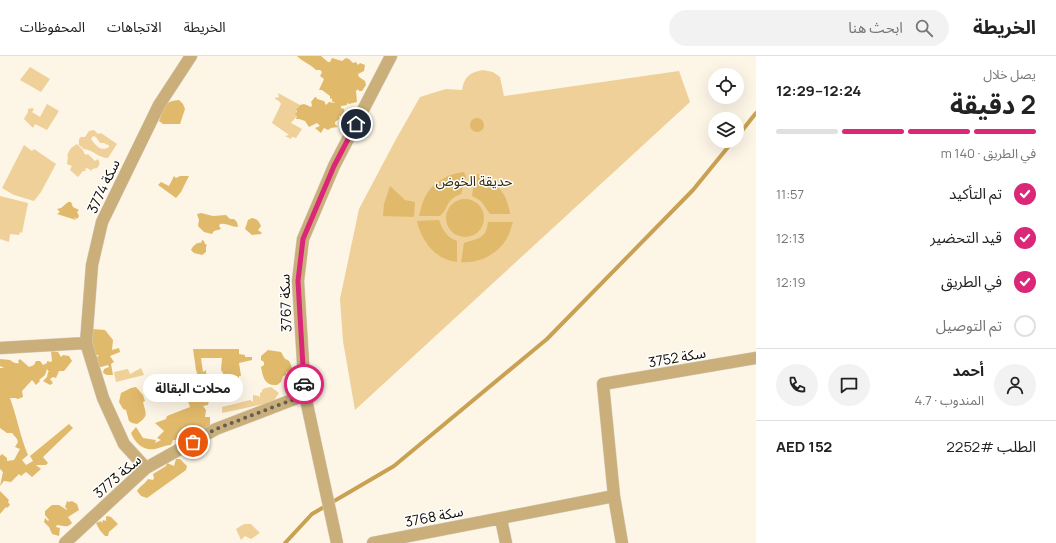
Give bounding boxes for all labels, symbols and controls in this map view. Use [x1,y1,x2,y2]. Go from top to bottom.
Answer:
search box [669,10,949,46]
text: الخريطة [973,14,1036,40]
text: المحفوظات [20,17,85,36]
text: الاتجاهات [107,17,162,36]
text: الخريطة [184,17,226,36]
text: ابحث هنا [848,17,903,38]
icon: search [913,17,935,39]
text: يصل خلال [983,65,1036,83]
map controls [708,68,744,148]
button: locate [708,68,744,104]
text: 12:24–12:29 [776,80,861,101]
text: 2 دقيقة [950,86,1036,122]
pin [339,107,373,141]
button: layers [708,112,744,148]
icon: home [345,113,367,135]
text: في الطريق · 140 m [941,144,1036,162]
street label: سكة 3774 [82,156,124,216]
park label: حديقة الخوض [435,171,513,190]
text: تم التأكيد [949,183,1002,204]
icon: check [1014,183,1036,205]
text: 11:57 [776,185,804,203]
text: قيد التحضير [930,227,1002,248]
icon: check [1014,227,1036,249]
text: 12:13 [776,229,805,247]
text: في الطريق [941,271,1002,292]
icon: check [1014,271,1036,293]
text: 12:19 [776,273,806,291]
street label: سكة 3767 [274,274,296,332]
text: تم التوصيل [936,315,1002,336]
street label: سكة 3752 [647,343,707,371]
text: أحمد [953,360,984,381]
courier [284,364,324,404]
button: phone [776,364,818,406]
button: chat [828,364,870,406]
button: person [994,364,1036,406]
icon: car [293,373,315,395]
callout: محلات البقالة [143,374,243,402]
text: محلات البقالة [155,379,231,397]
text: المندوب · 4.7 [915,391,984,409]
pin [176,425,210,459]
icon: bag [182,431,204,453]
text: AED 152 [776,436,832,457]
text: الطلب #2252 [946,436,1036,457]
street label: سكة 3773 [89,450,145,502]
street label: سكة 3768 [403,501,465,531]

